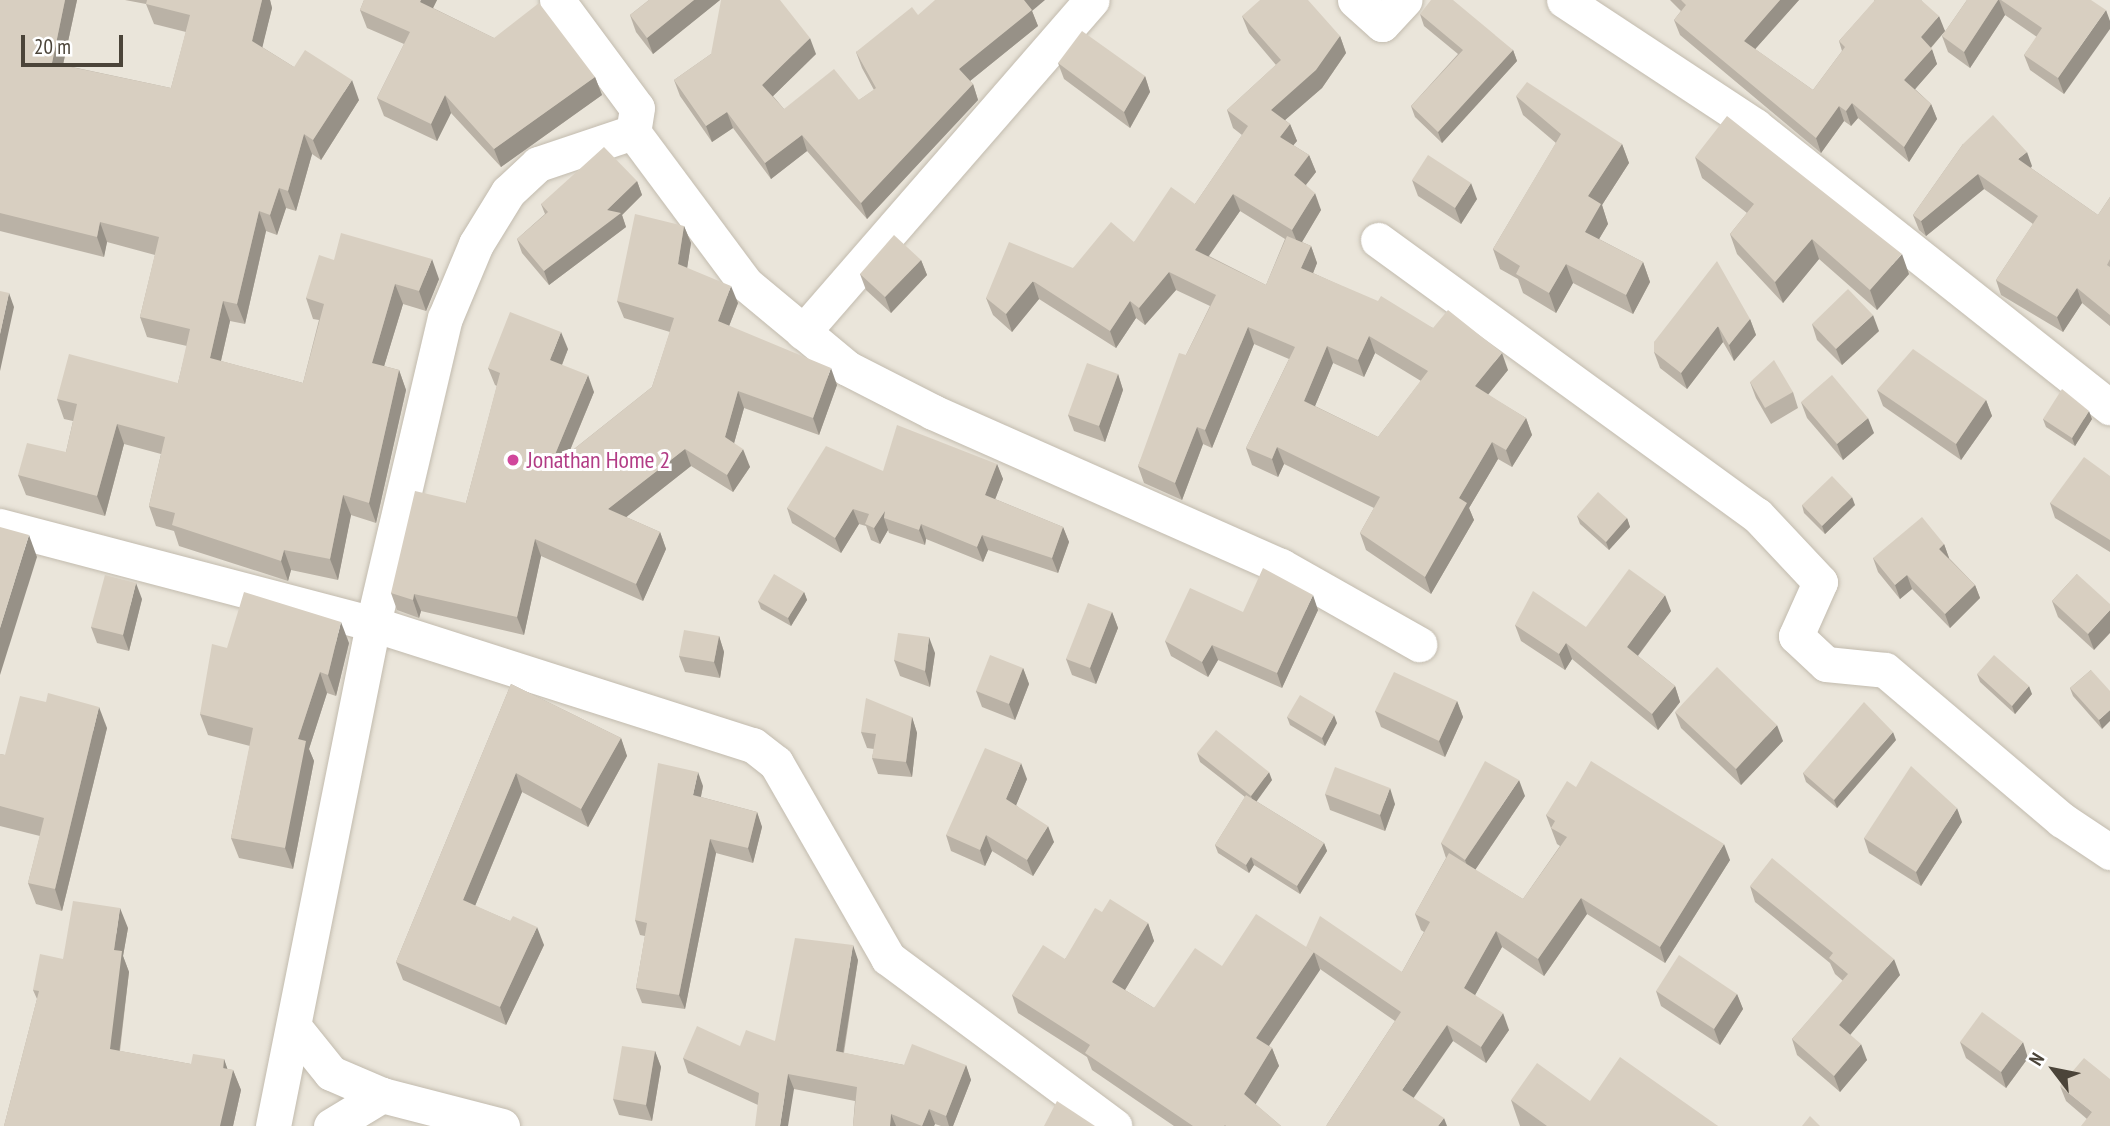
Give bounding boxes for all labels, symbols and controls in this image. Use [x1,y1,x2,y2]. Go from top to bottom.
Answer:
scale bar [24,21,126,65]
text: 20 m [34,33,71,60]
place label: Jonathan Home 2 [527,446,670,474]
marker: Jonathan Home 2 [505,452,521,468]
north arrow [2019,1035,2089,1105]
text: N [2023,1048,2049,1070]

